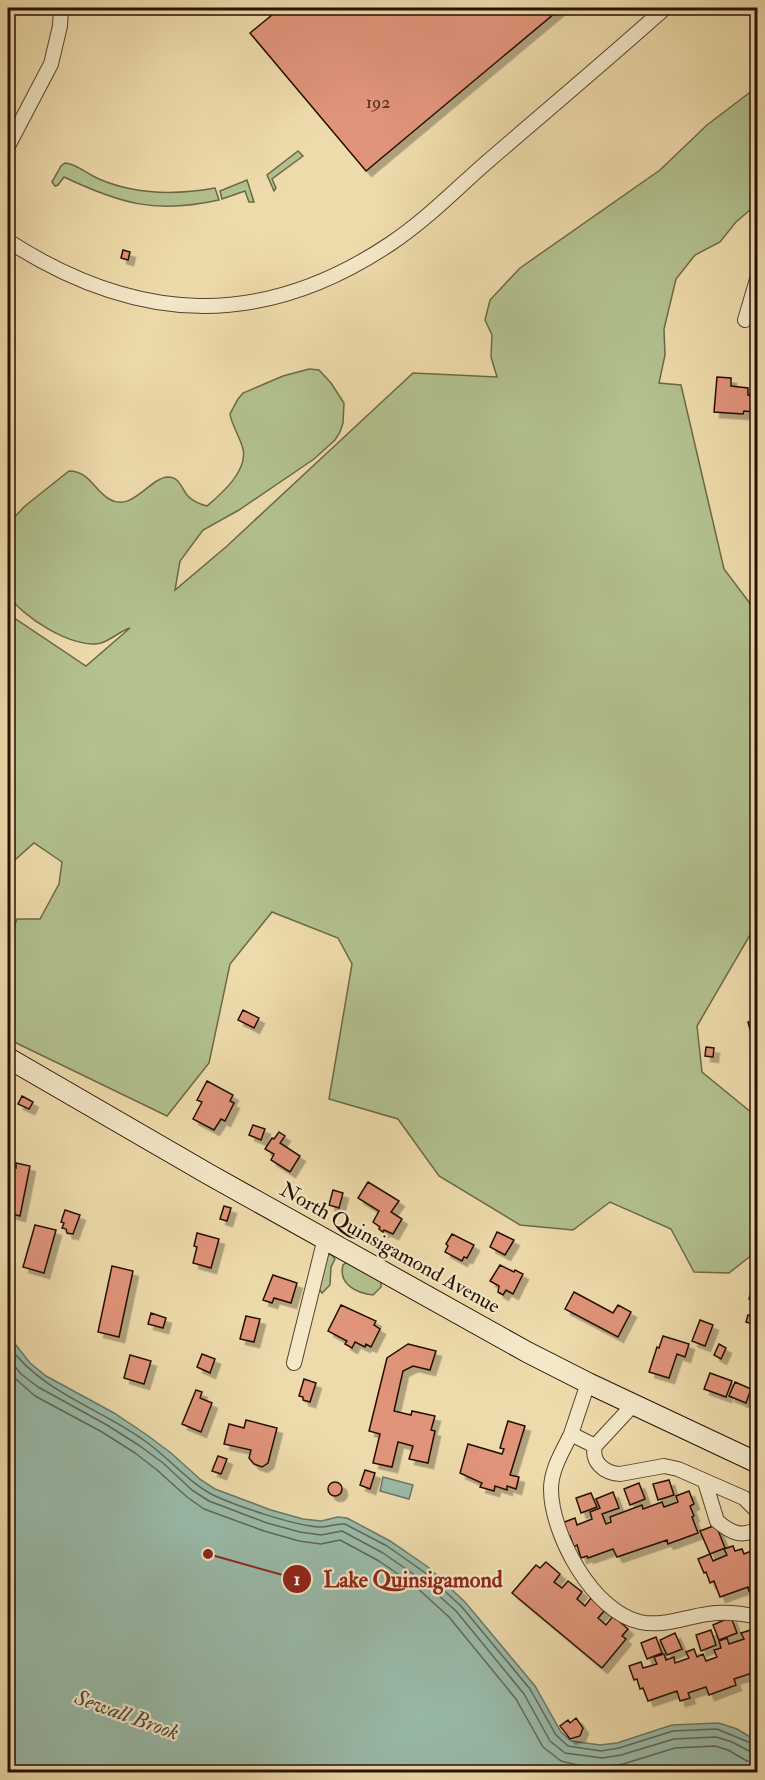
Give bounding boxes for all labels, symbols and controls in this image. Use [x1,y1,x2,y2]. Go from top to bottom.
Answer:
house number: 192 [366,91,390,114]
street label: North Quinsigamond Avenue [275,1176,505,1320]
callout: Lake Quinsigamond [282,1559,515,1599]
text: Lake Quinsigamond [323,1566,503,1595]
text: 1 [294,1568,300,1591]
water label: Sewall Brook [70,1683,183,1747]

